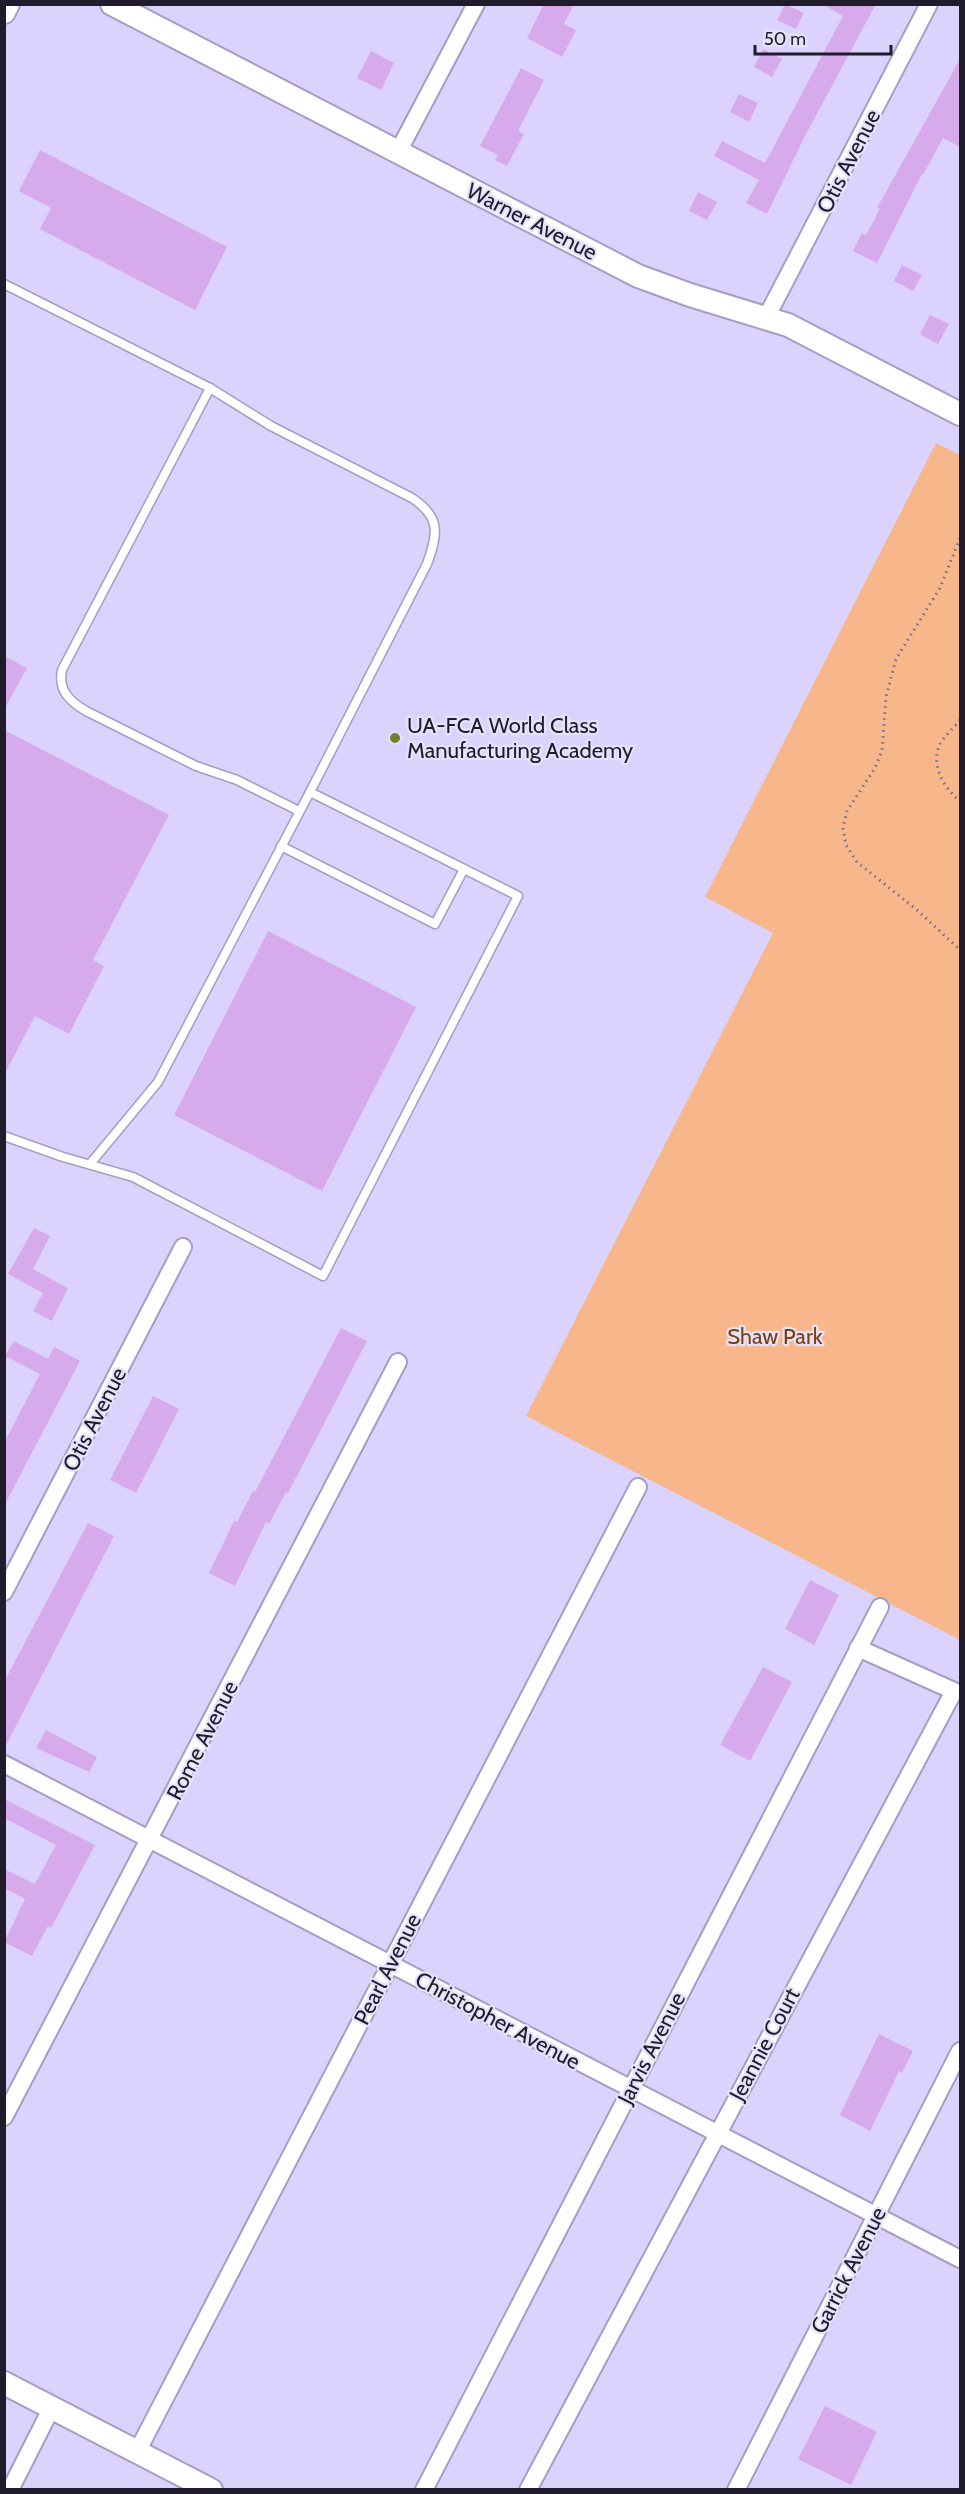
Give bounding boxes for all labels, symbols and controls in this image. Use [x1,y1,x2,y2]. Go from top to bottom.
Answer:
scale bar [755,18,892,56]
text: 50 m [764,28,806,50]
street label: Otis Avenue [811,105,886,218]
street label: Warner Avenue [462,177,601,266]
place label: UA-FCA World Class Manufacturing Academy [407,712,633,764]
marker: UA-FCA World Class Manufacturing Academy [388,731,402,745]
park label: Shaw Park [727,1323,823,1350]
street label: Otis Avenue [57,1363,132,1476]
street label: Rome Avenue [161,1676,244,1804]
street label: Pearl Avenue [348,1909,427,2029]
street label: Christopher Avenue [411,1966,585,2075]
street label: Jeannie Court [723,1983,806,2106]
street label: Jarvis Avenue [611,1988,691,2110]
street label: Garrick Avenue [805,2202,892,2338]

